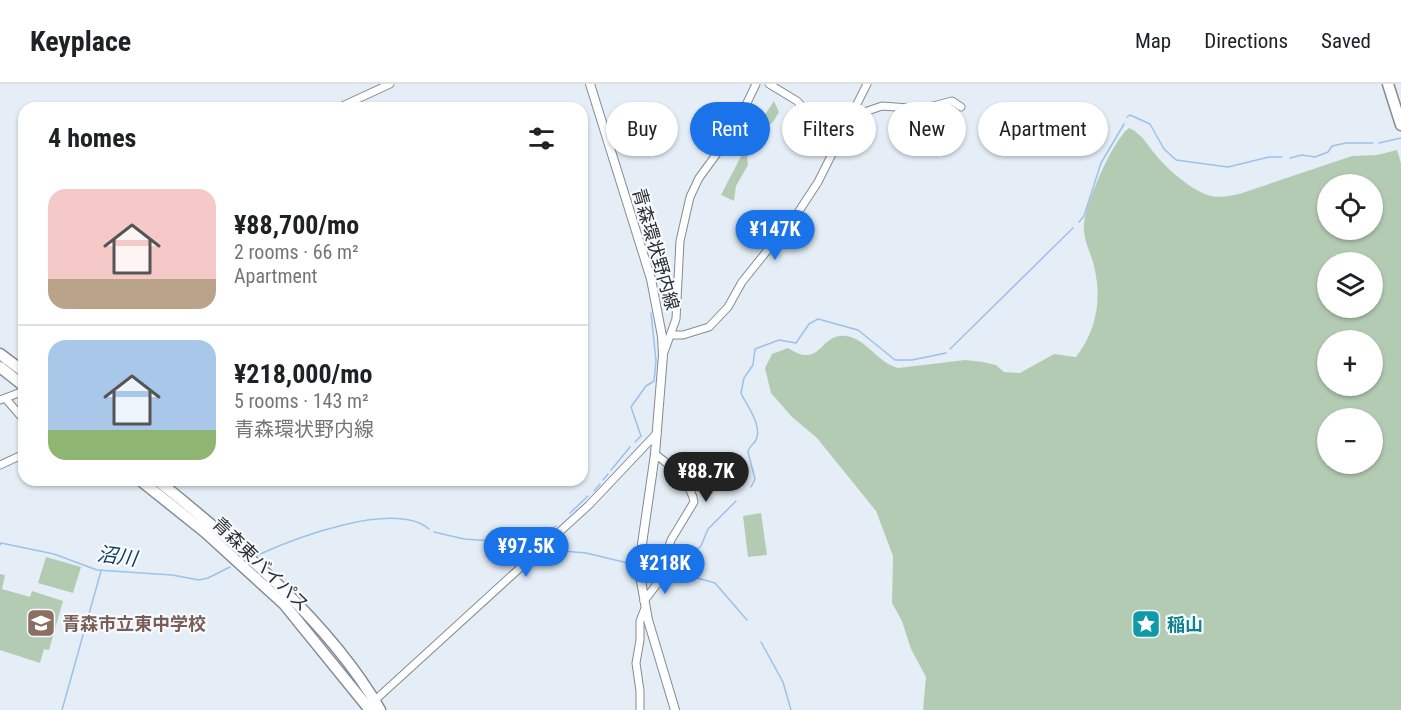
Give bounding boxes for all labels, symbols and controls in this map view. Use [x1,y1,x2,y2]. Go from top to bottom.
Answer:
text: Keyplace [30,25,131,58]
text: Map [1135,29,1171,53]
text: Directions [1204,29,1288,53]
text: Saved [1321,29,1371,53]
chip: Buy [606,102,678,156]
chip: Rent [690,102,770,156]
chip: Filters [782,102,876,156]
chip: New [888,102,966,156]
chip: Apartment [978,102,1108,156]
icon: filters [525,122,558,155]
text: 4 homes [48,123,136,153]
map controls [1317,174,1383,474]
button: locate [1317,174,1383,240]
street label: 青森環状野内線 [629,186,683,312]
text: ¥88,700/mo [234,210,359,240]
pin: ¥147K [733,210,817,261]
icon: home [96,213,168,285]
text: ¥147K [750,217,800,241]
text: 2 rooms · 66 m² [234,240,359,264]
button: layers [1317,252,1383,318]
text: Apartment [234,264,318,288]
button: + [1317,330,1383,396]
text: ¥218,000/mo [234,359,372,389]
icon: home [96,364,168,436]
text: 5 rooms · 143 m² [234,389,369,413]
button: − [1317,408,1383,474]
text: 青森環状野内線 [234,417,374,441]
pin: ¥88.7K [657,452,755,503]
text: ¥88.7K [678,459,734,483]
street label: 青森東バイパス [209,513,313,615]
pin: ¥97.5K [477,527,575,578]
text: ¥97.5K [498,534,554,558]
water label: 沼川 [96,541,140,571]
pin: ¥218K [623,544,707,595]
text: ¥218K [640,551,690,575]
school or university icon: 青森市立東中学校 [25,607,57,639]
place icon: 稲山 [1130,608,1162,640]
place label: 青森市立東中学校 [62,613,206,634]
place label: 稲山 [1167,614,1203,635]

